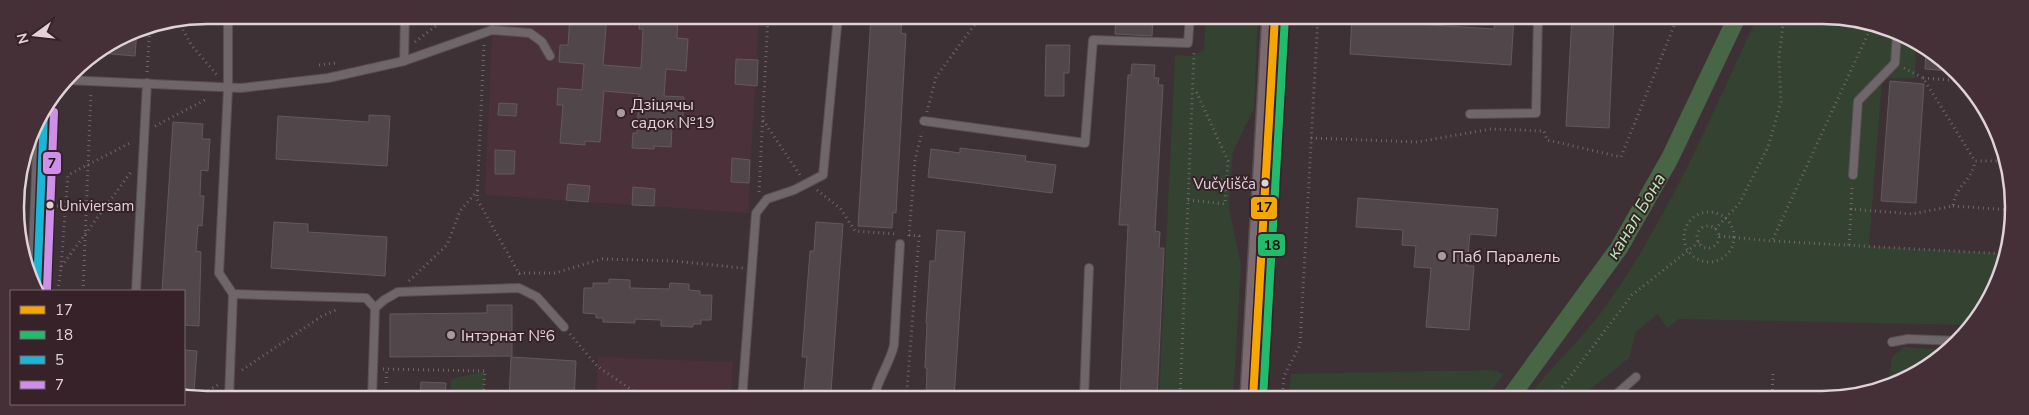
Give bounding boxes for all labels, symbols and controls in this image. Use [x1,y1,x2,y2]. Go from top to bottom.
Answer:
north arrow [10,10,60,60]
text: N [12,31,33,46]
place label: Дзіцячы садок №19 [631,94,715,134]
marker: Дзіцячы садок №19 [615,107,627,119]
line badge: 7 [42,151,62,175]
text: 7 [48,154,56,173]
water label: канал Бона [1601,168,1671,264]
place label: Vučylišča [1192,174,1256,194]
marker: Vučylišča [1260,178,1270,188]
place label: Univiersam [59,196,134,216]
line badge: 17 [1250,196,1278,220]
text: 17 [1256,198,1272,217]
marker: Univiersam [45,200,55,210]
line badge: 18 [1257,233,1286,257]
text: 18 [1264,236,1280,255]
place label: Паб Паралель [1452,246,1560,268]
marker: Паб Паралель [1436,250,1448,262]
legend [10,290,185,405]
text: 17 [55,300,73,320]
text: 18 [55,325,73,345]
place label: Інтэрнат №6 [461,325,555,347]
marker: Інтэрнат №6 [445,329,457,341]
text: 5 [55,350,64,370]
text: 7 [55,375,64,395]

